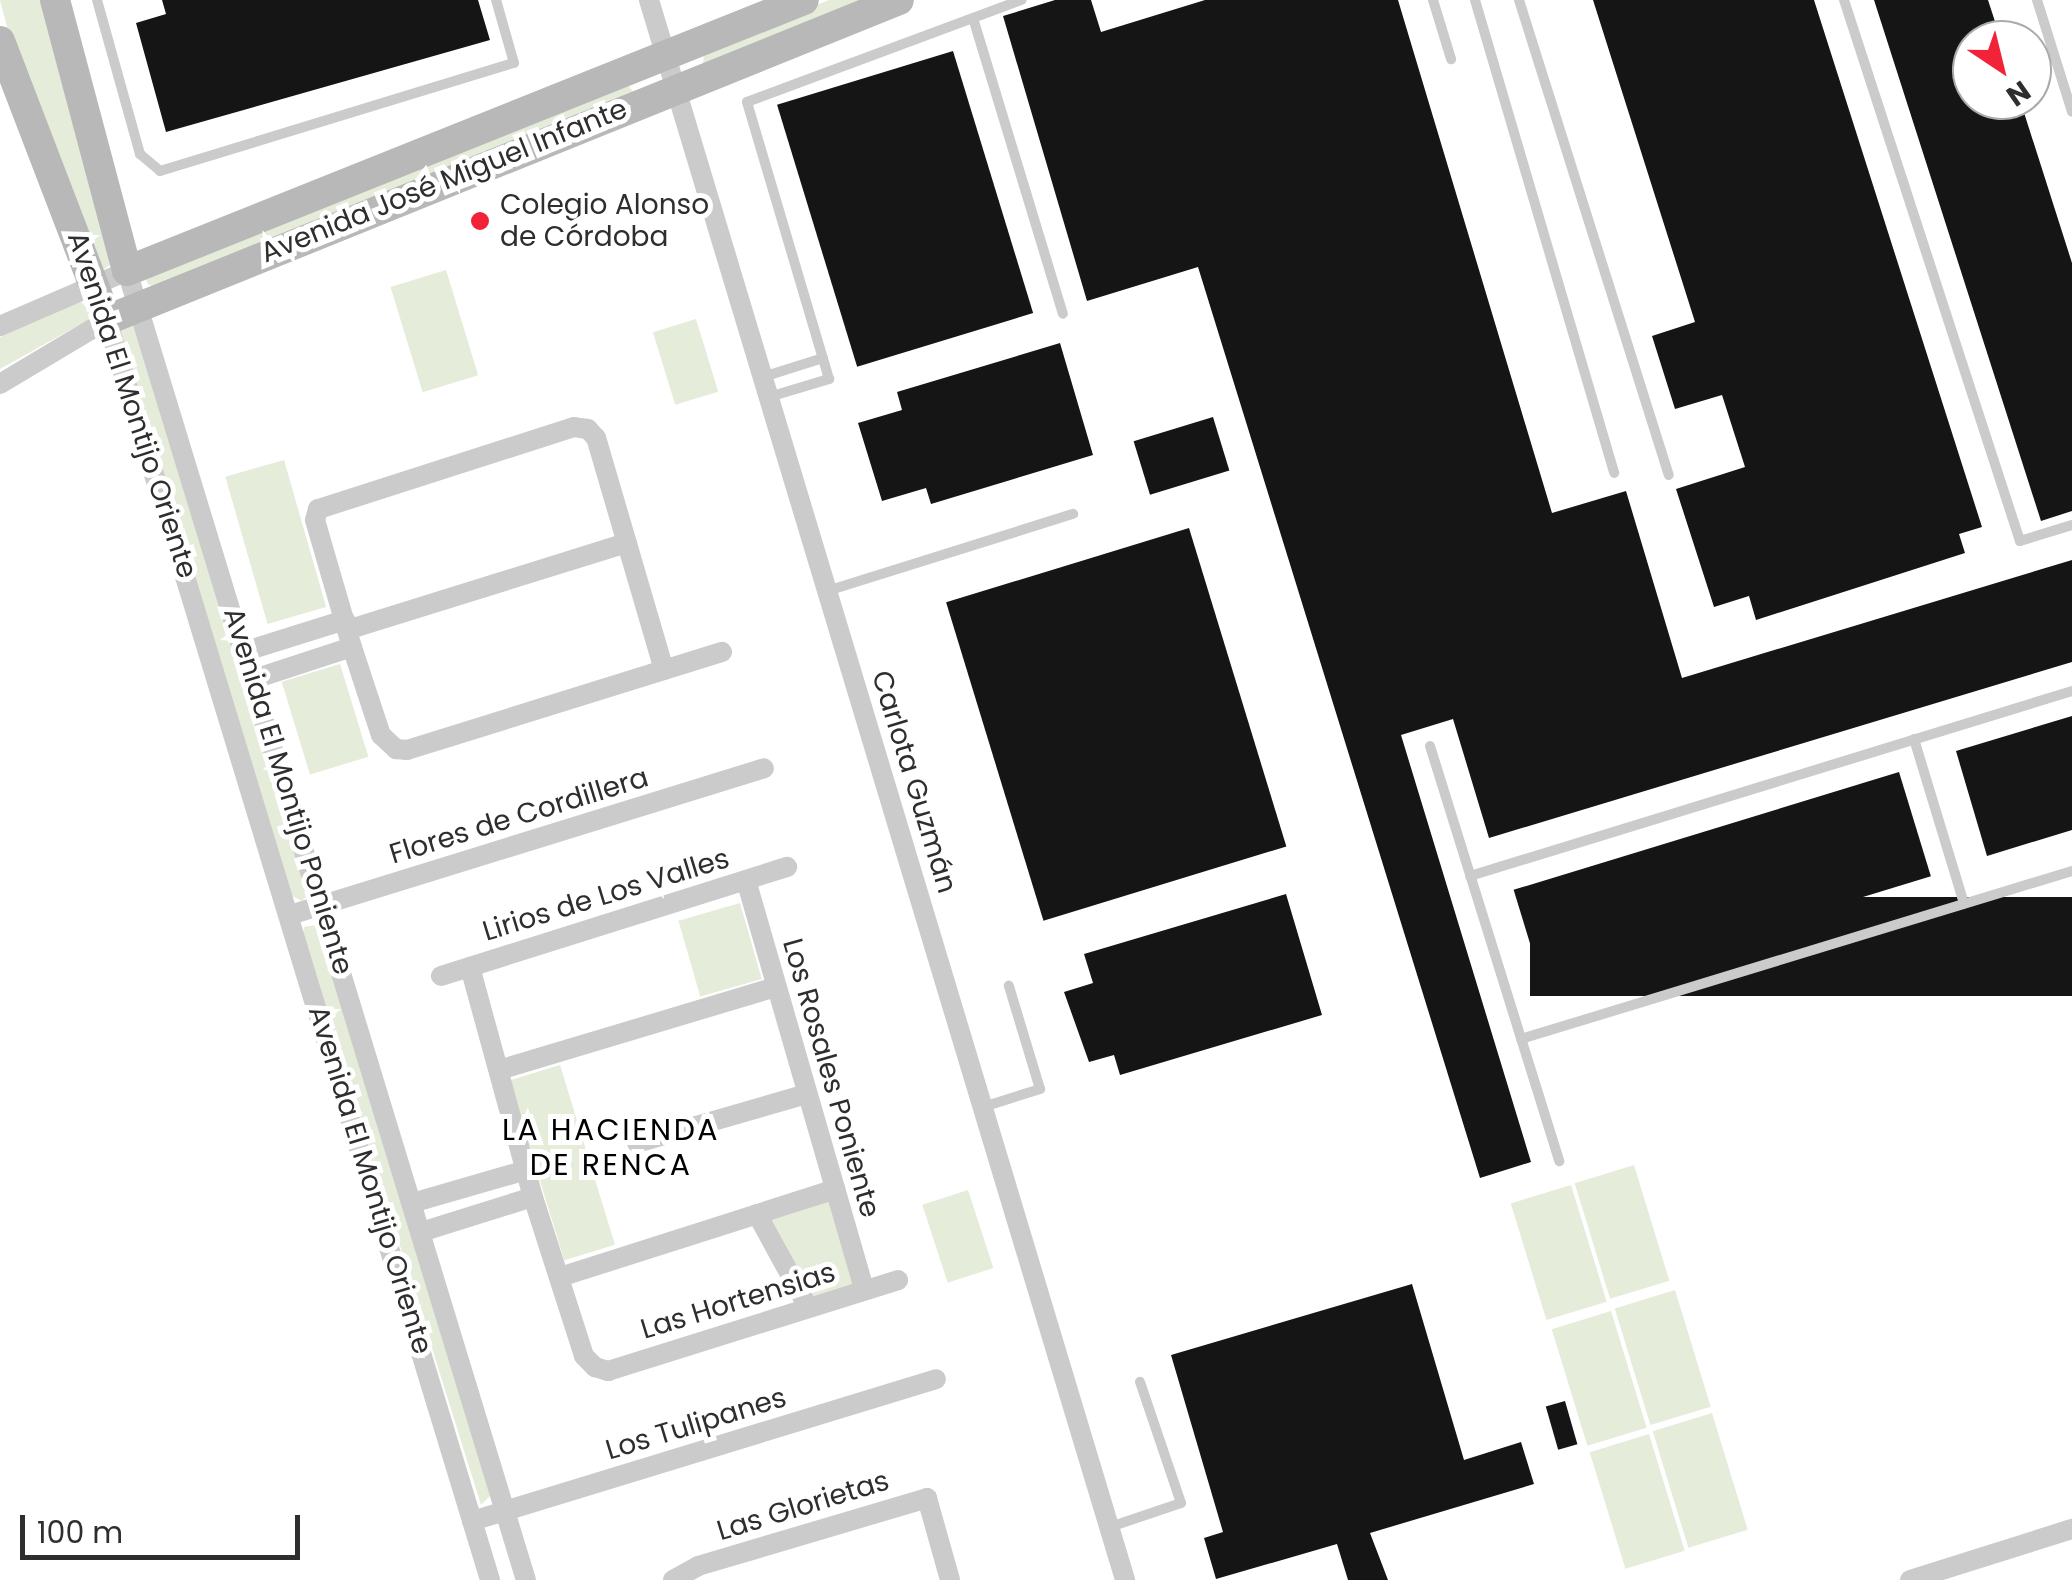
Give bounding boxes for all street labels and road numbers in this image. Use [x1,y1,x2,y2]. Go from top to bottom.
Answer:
street label: Avenida José Miguel Infante [256,92,632,270]
street label: Avenida El Montijo Oriente [60,228,204,582]
street label: Avenida El Montijo Poniente [216,603,360,979]
street label: Carlota Guzmán [864,667,964,897]
street label: Flores de Cordillera [386,761,652,871]
street label: Lirios de Los Valles [479,842,733,948]
street label: Los Rosales Poniente [775,935,887,1221]
street label: Avenida El Montijo Oriente [301,1002,439,1358]
street label: Las Hortensias [637,1255,839,1347]
street label: Los Tulipanes [602,1381,790,1467]
street label: Las Glorietas [713,1464,893,1548]

